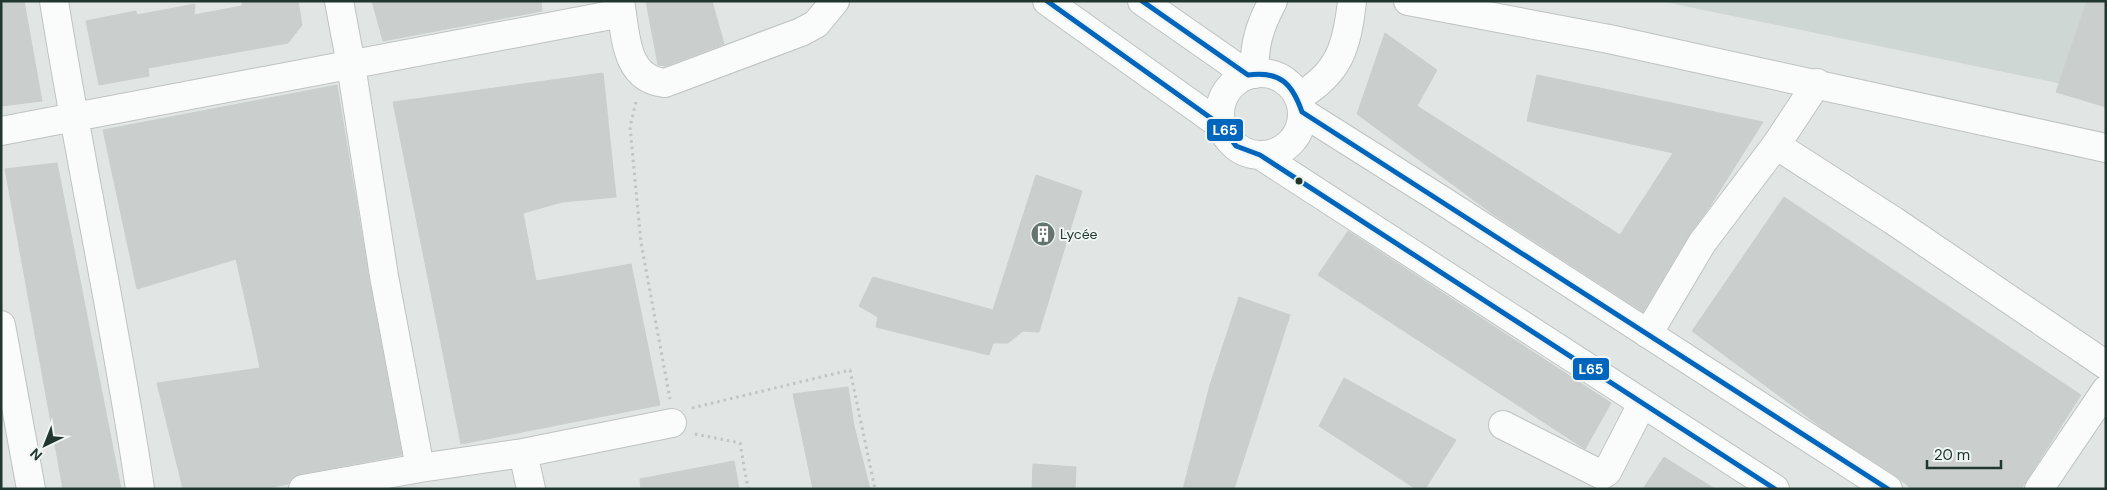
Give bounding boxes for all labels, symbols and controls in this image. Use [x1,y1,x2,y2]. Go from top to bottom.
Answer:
line badge: L65 [1206,118,1244,142]
text: L65 [1213,121,1237,139]
unlabelled marker [1294,176,1304,186]
building icon: Lycée [1030,221,1056,247]
place label: Lycée [1060,225,1098,243]
line badge: L65 [1572,357,1610,381]
text: L65 [1579,360,1603,378]
north arrow [20,420,70,470]
scale bar [1927,438,2001,470]
text: N [26,444,46,465]
text: 20 m [1934,445,1970,465]

